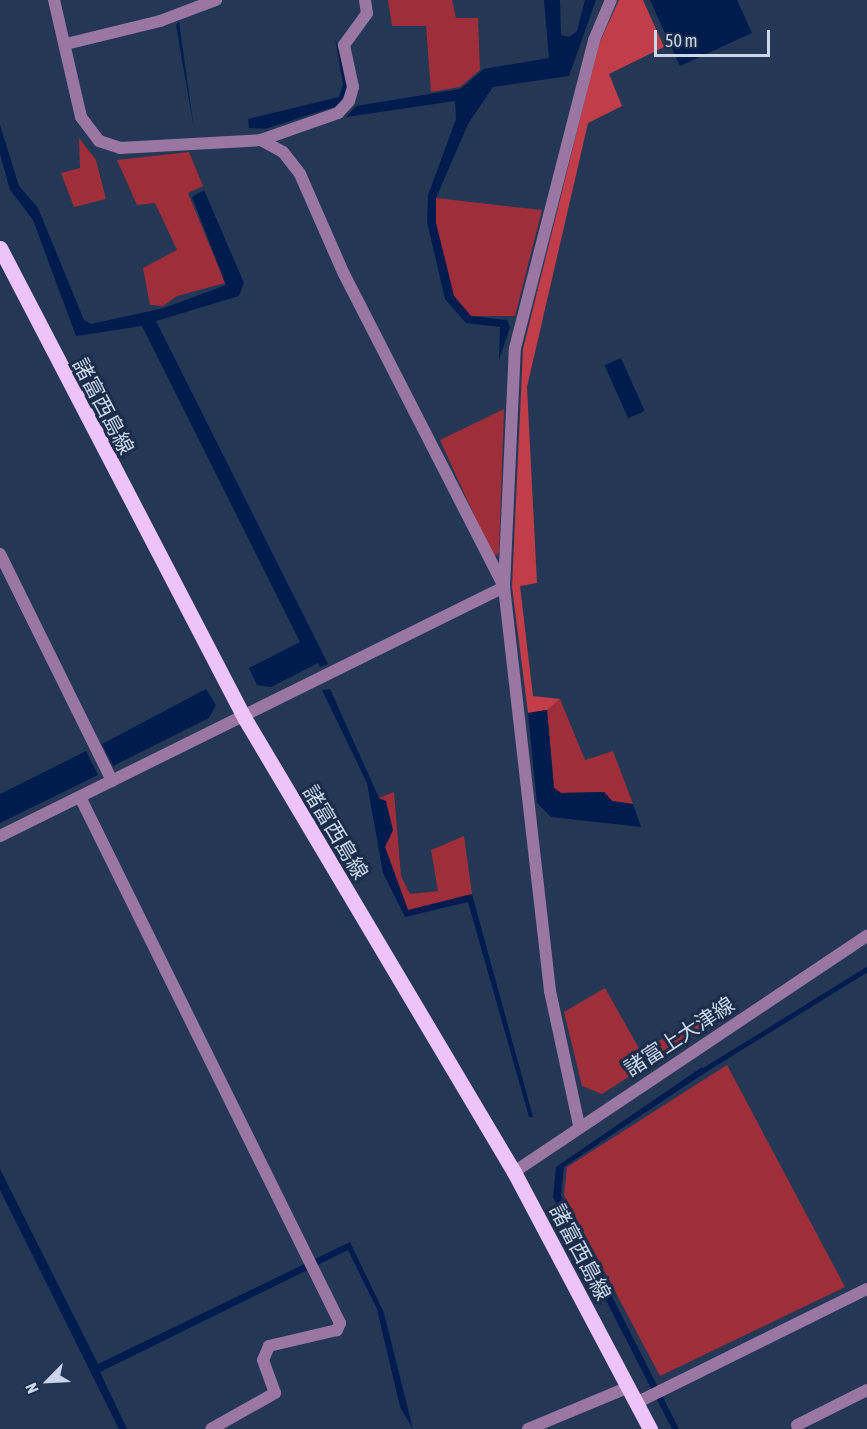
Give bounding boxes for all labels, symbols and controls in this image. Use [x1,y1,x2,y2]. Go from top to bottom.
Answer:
scale bar [657,18,772,56]
text: 50 m [665,30,697,51]
street label: 諸富西島線 [68,354,140,458]
street label: 諸富西島線 [298,781,374,883]
street label: 諸富上大津線 [619,991,739,1081]
street label: 諸富西島線 [545,1200,617,1304]
north arrow [18,1351,78,1411]
text: N [21,1380,42,1396]

